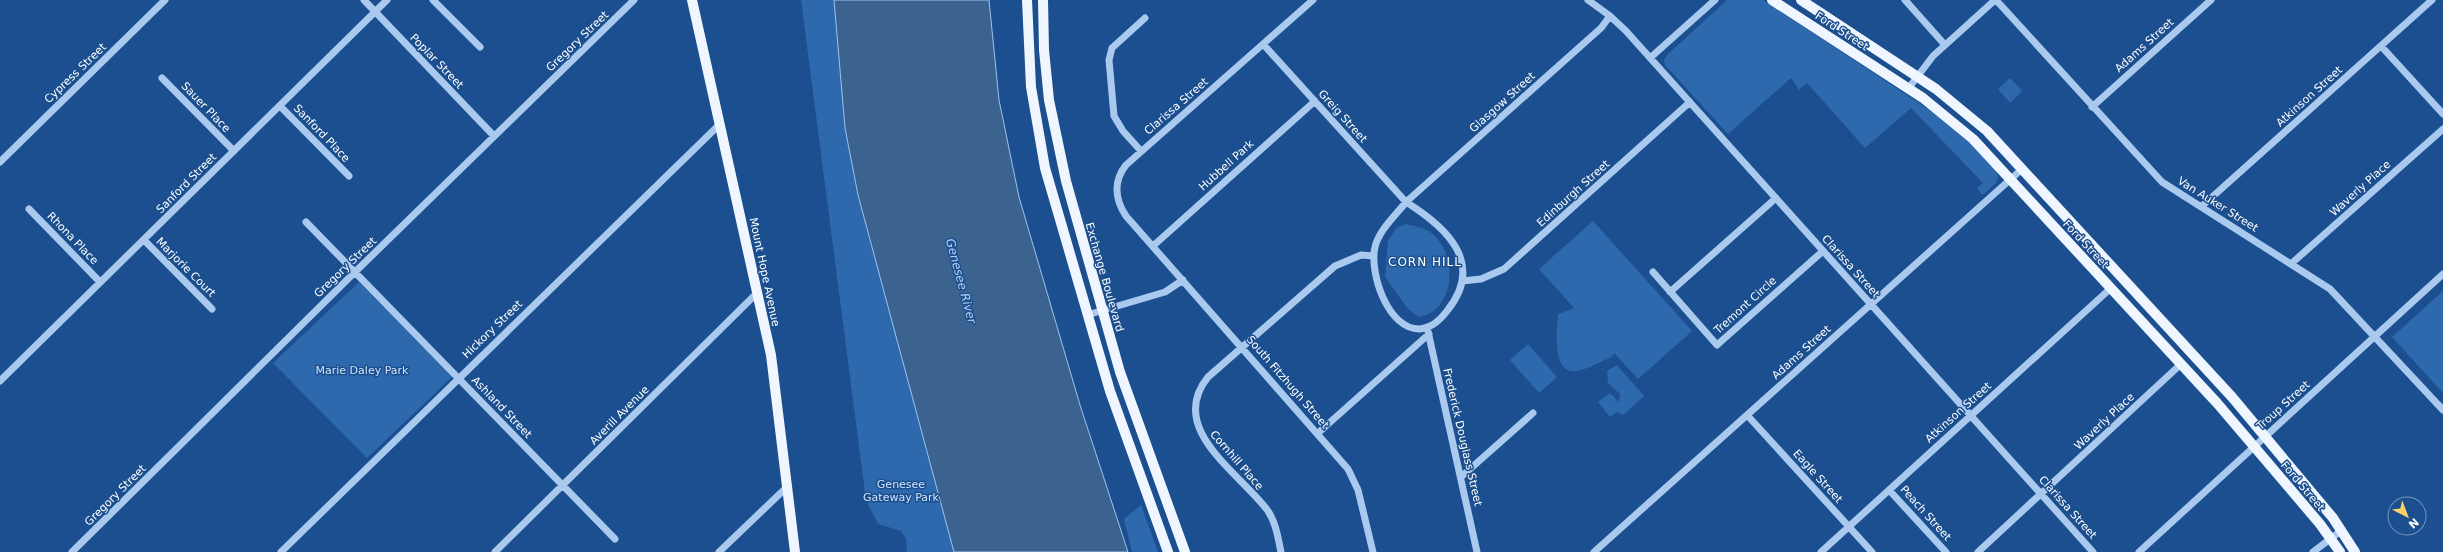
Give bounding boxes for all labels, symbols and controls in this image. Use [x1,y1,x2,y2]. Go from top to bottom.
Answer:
street label: Gregory Street [544,8,612,74]
street label: Ford Street [1813,9,1871,54]
street label: Adams Street [2112,15,2177,75]
street label: Poplar Street [407,31,467,92]
street label: Cypress Street [42,40,109,106]
street label: Atkinson Street [2274,63,2346,129]
street label: Glasgow Street [1467,69,1538,135]
street label: Clarissa Street [1142,75,1211,138]
street label: Sauer Place [178,80,233,135]
street label: Greig Street [1316,87,1370,146]
street label: Sanford Place [291,102,353,165]
street label: Hubbell Park [1196,137,1257,193]
street label: Sanford Street [154,150,220,216]
street label: Edinburgh Street [1534,157,1613,229]
street label: Waverly Place [2327,158,2393,219]
street label: Van Auker Street [2175,174,2261,235]
street label: Rhona Place [44,209,101,267]
street label: Mount Hope Avenue [747,216,782,328]
street label: Ford Street [2060,218,2112,272]
street label: Exchange Boulevard [1083,221,1126,333]
street label: Clarissa Street [1819,232,1883,301]
street label: Gregory Street [312,234,380,300]
street label: Marjorie Court [153,235,219,300]
water label: Genesee River [943,237,979,326]
district label: CORN HILL [1388,255,1462,269]
street label: Tremont Circle [1711,274,1779,337]
street label: Hickory Street [460,297,525,361]
street label: Adams Street [1769,322,1834,382]
street label: South Fitzhugh Street [1244,333,1332,432]
park label: Marie Daley Park [316,364,409,377]
street label: Frederick Douglass Street [1440,367,1485,508]
street label: Ashland Street [469,374,535,441]
street label: Troup Street [2253,378,2313,433]
street label: Atkinson Street [1923,379,1995,445]
street label: Averill Avenue [587,383,652,448]
street label: Waverly Place [2072,390,2137,452]
street label: Cornhill Place [1207,428,1266,493]
street label: Eagle Street [1790,447,1845,506]
street label: Ford Street [2278,459,2328,514]
street label: Gregory Street [82,462,149,529]
street label: Clarissa Street [2036,473,2100,542]
park label: Genesee Gateway Park [863,478,940,504]
street label: Peach Street [1897,483,1954,544]
north arrow [2387,496,2427,536]
text: N [2406,515,2421,531]

